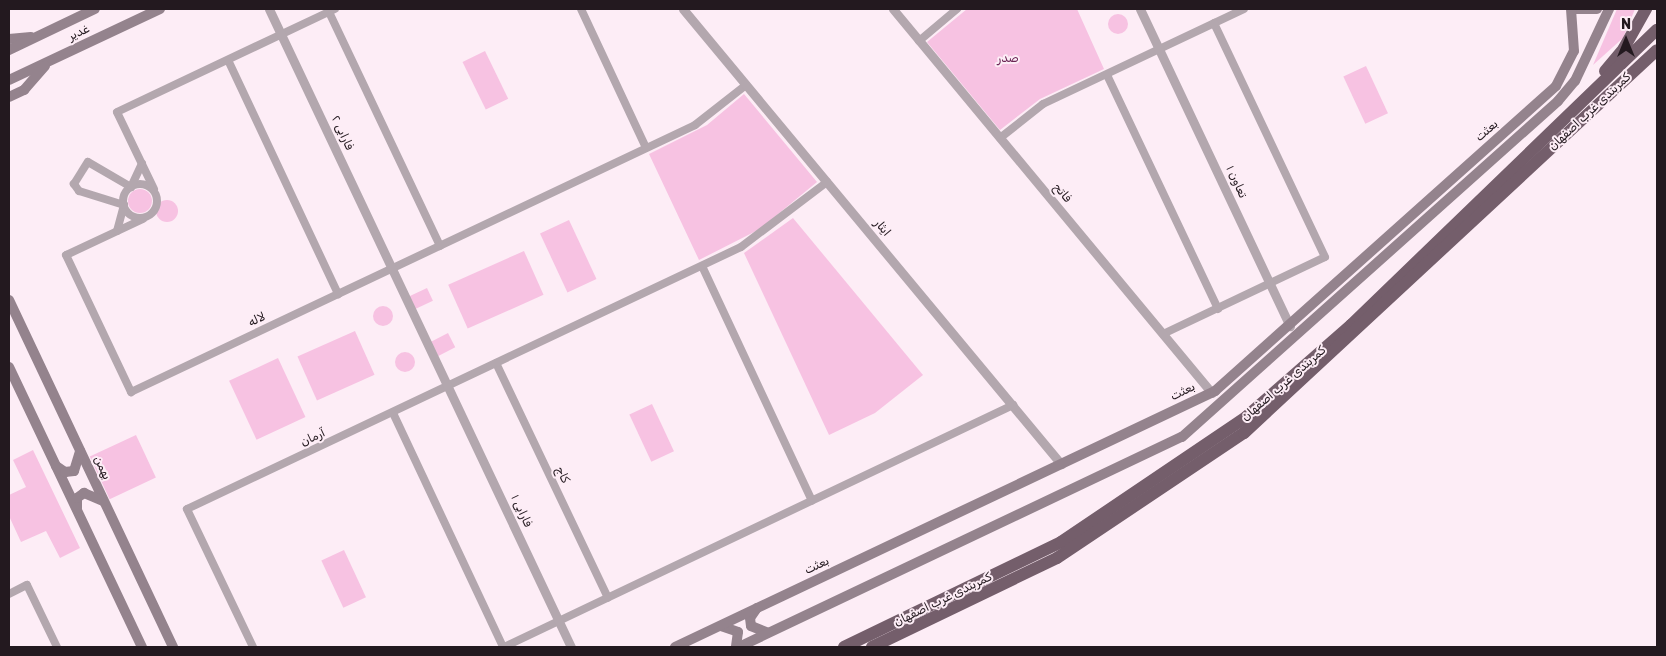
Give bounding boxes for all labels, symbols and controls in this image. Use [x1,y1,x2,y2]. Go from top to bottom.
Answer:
north arrow [1601,15,1651,65]
text: N [1621,16,1631,33]
street label: غدیر [66,22,92,44]
park label: صدر [997,52,1019,66]
street label: کمربندی غرب اصفهان [1546,70,1634,154]
street label: فارابی ۲ [328,113,356,153]
street label: بعثت [1473,117,1501,145]
street label: تعاون ۱ [1222,163,1250,201]
street label: فاتح [1050,180,1074,206]
street label: ایثار [871,217,893,239]
street label: لاله [246,310,268,330]
street label: کمربندی غرب اصفهان [1239,343,1329,425]
street label: بعثت [1168,380,1198,404]
street label: آرمان [298,426,328,450]
street label: بهمن [90,454,114,482]
street label: کاج [552,464,572,486]
street label: فارابی ۱ [507,492,535,530]
street label: بعثت [802,554,832,578]
street label: کمربندی غرب اصفهان [892,570,994,630]

